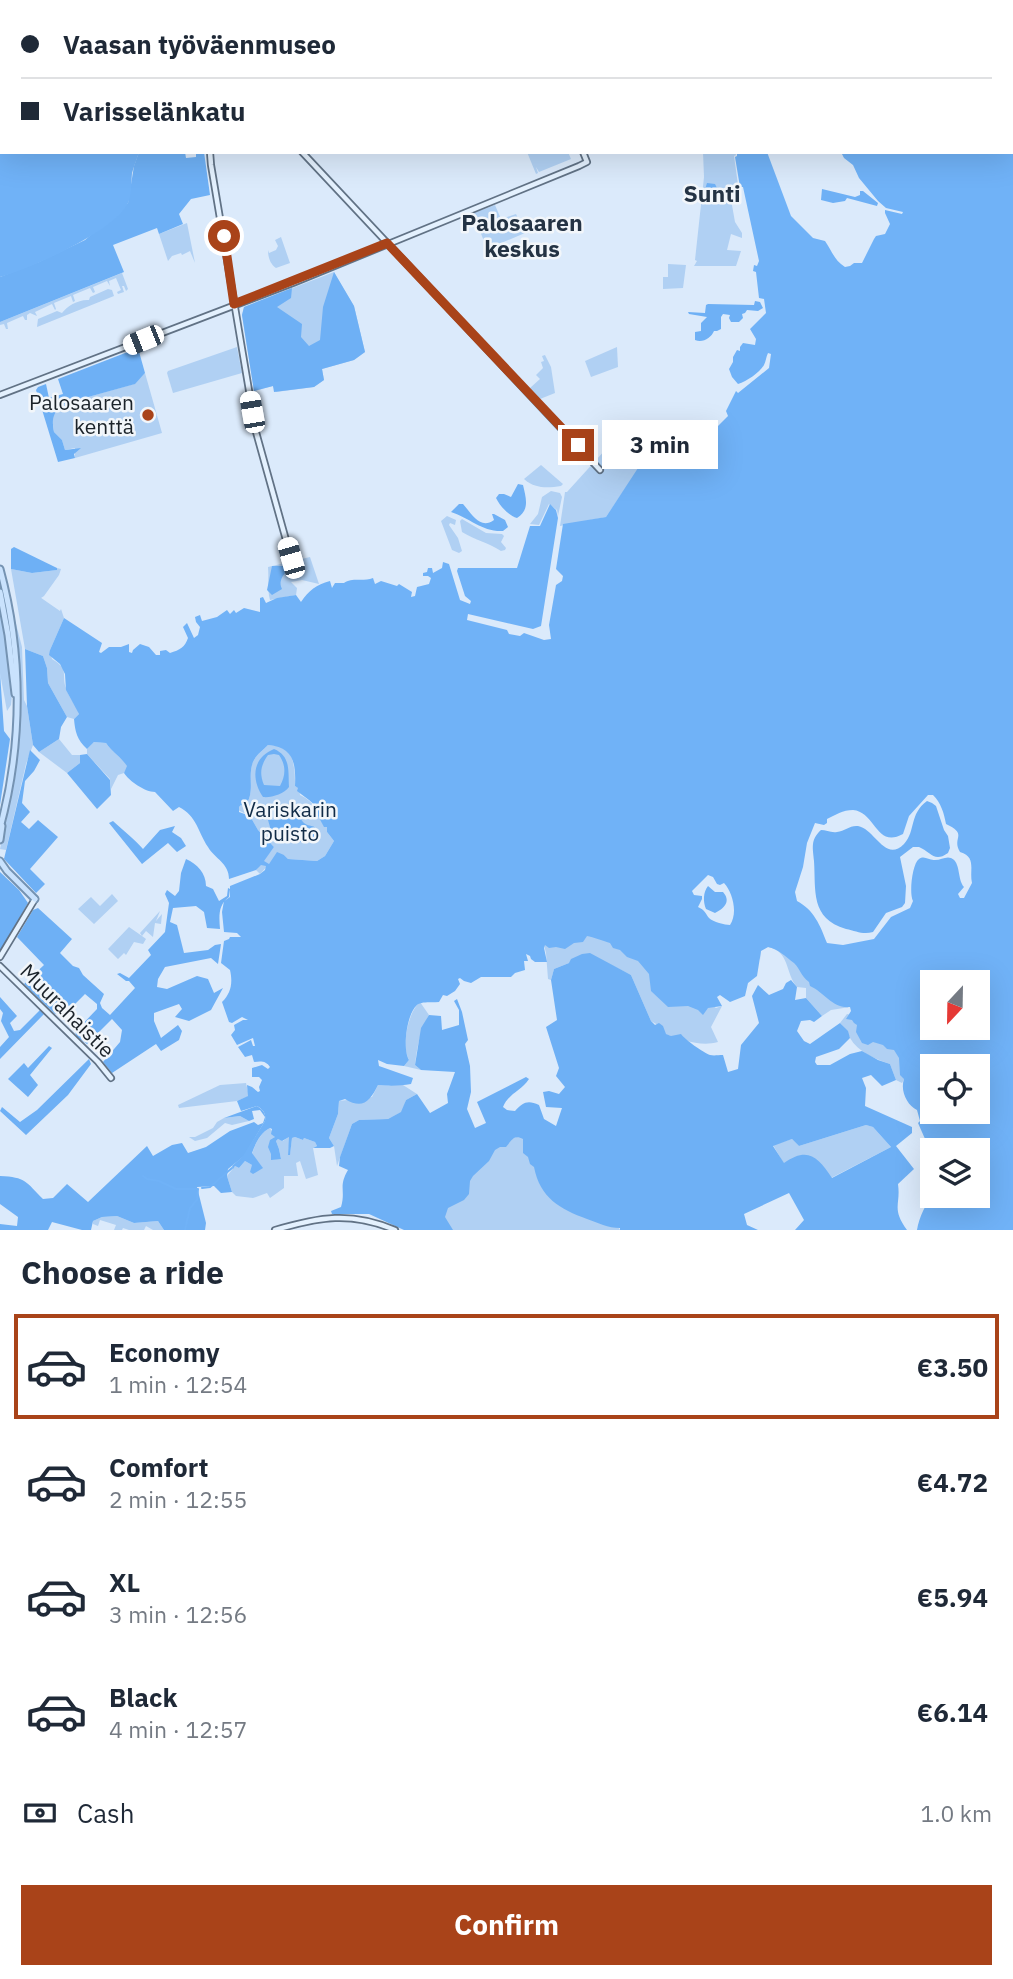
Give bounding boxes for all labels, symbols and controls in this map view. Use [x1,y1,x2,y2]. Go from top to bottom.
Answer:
text: Vaasan työväenmuseo [63,27,336,61]
text: Varisselänkatu [63,94,246,128]
district label: Sunti [683,178,741,208]
district label: Palosaaren keskus [461,207,583,263]
route start [208,220,240,252]
car [120,322,167,358]
place label: Palosaaren kenttä [29,388,134,440]
car [239,389,266,435]
marker: Palosaaren kenttä [140,407,156,423]
callout: 3 min [602,420,718,470]
route end [562,429,594,461]
text: 3 min [630,429,690,459]
car [276,535,307,581]
park label: Variskarin puisto [243,795,337,847]
street label: Muurahaistie [15,957,121,1063]
north arrow [920,970,990,1040]
map controls [920,970,990,1208]
button: locate [920,1054,990,1124]
button: layers [920,1138,990,1208]
text: Choose a ride [21,1251,224,1293]
icon: car [25,1335,88,1398]
text: Economy [109,1335,220,1369]
text: €3.50 [917,1350,988,1384]
text: 1 min · 12:54 [109,1369,247,1399]
icon: car [25,1450,88,1513]
text: Comfort [109,1450,208,1484]
text: €4.72 [917,1465,988,1499]
text: 2 min · 12:55 [109,1484,247,1514]
icon: car [25,1565,88,1628]
text: XL [109,1565,140,1599]
text: €5.94 [917,1580,988,1614]
text: 3 min · 12:56 [109,1599,247,1629]
icon: car [25,1680,88,1743]
text: Black [109,1680,177,1714]
text: €6.14 [917,1695,988,1729]
text: 4 min · 12:57 [109,1714,247,1744]
icon: cash [21,1794,59,1832]
text: Cash [77,1796,134,1830]
text: 1.0 km [921,1798,992,1828]
button: Confirm [21,1885,992,1965]

